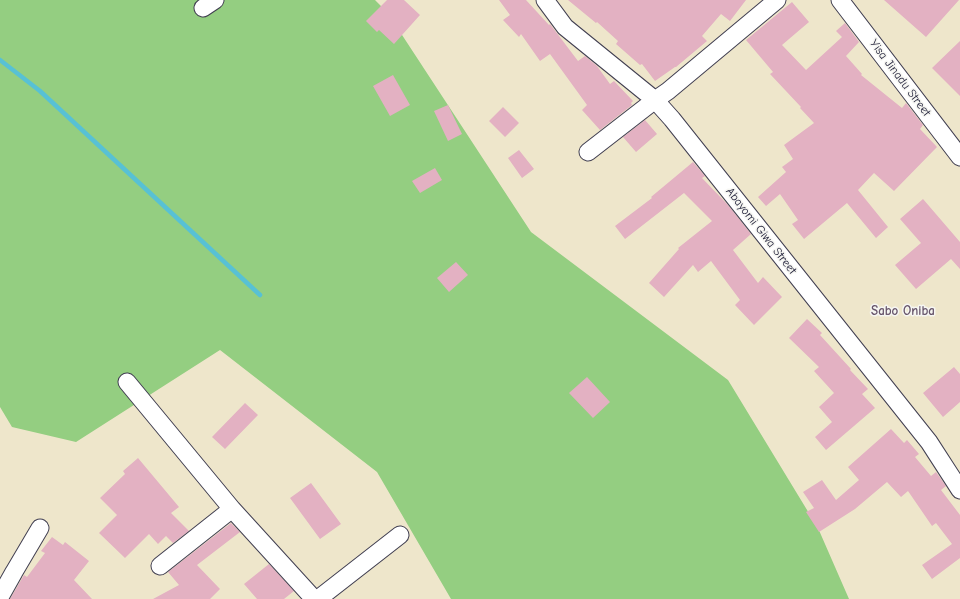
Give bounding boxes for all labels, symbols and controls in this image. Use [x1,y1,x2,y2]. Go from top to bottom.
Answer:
street label: Yisa Jinadu Street [866,37,934,119]
street label: Abayomi Giwa Street [723,185,799,277]
district label: Sabo Oniba [871,303,935,319]

